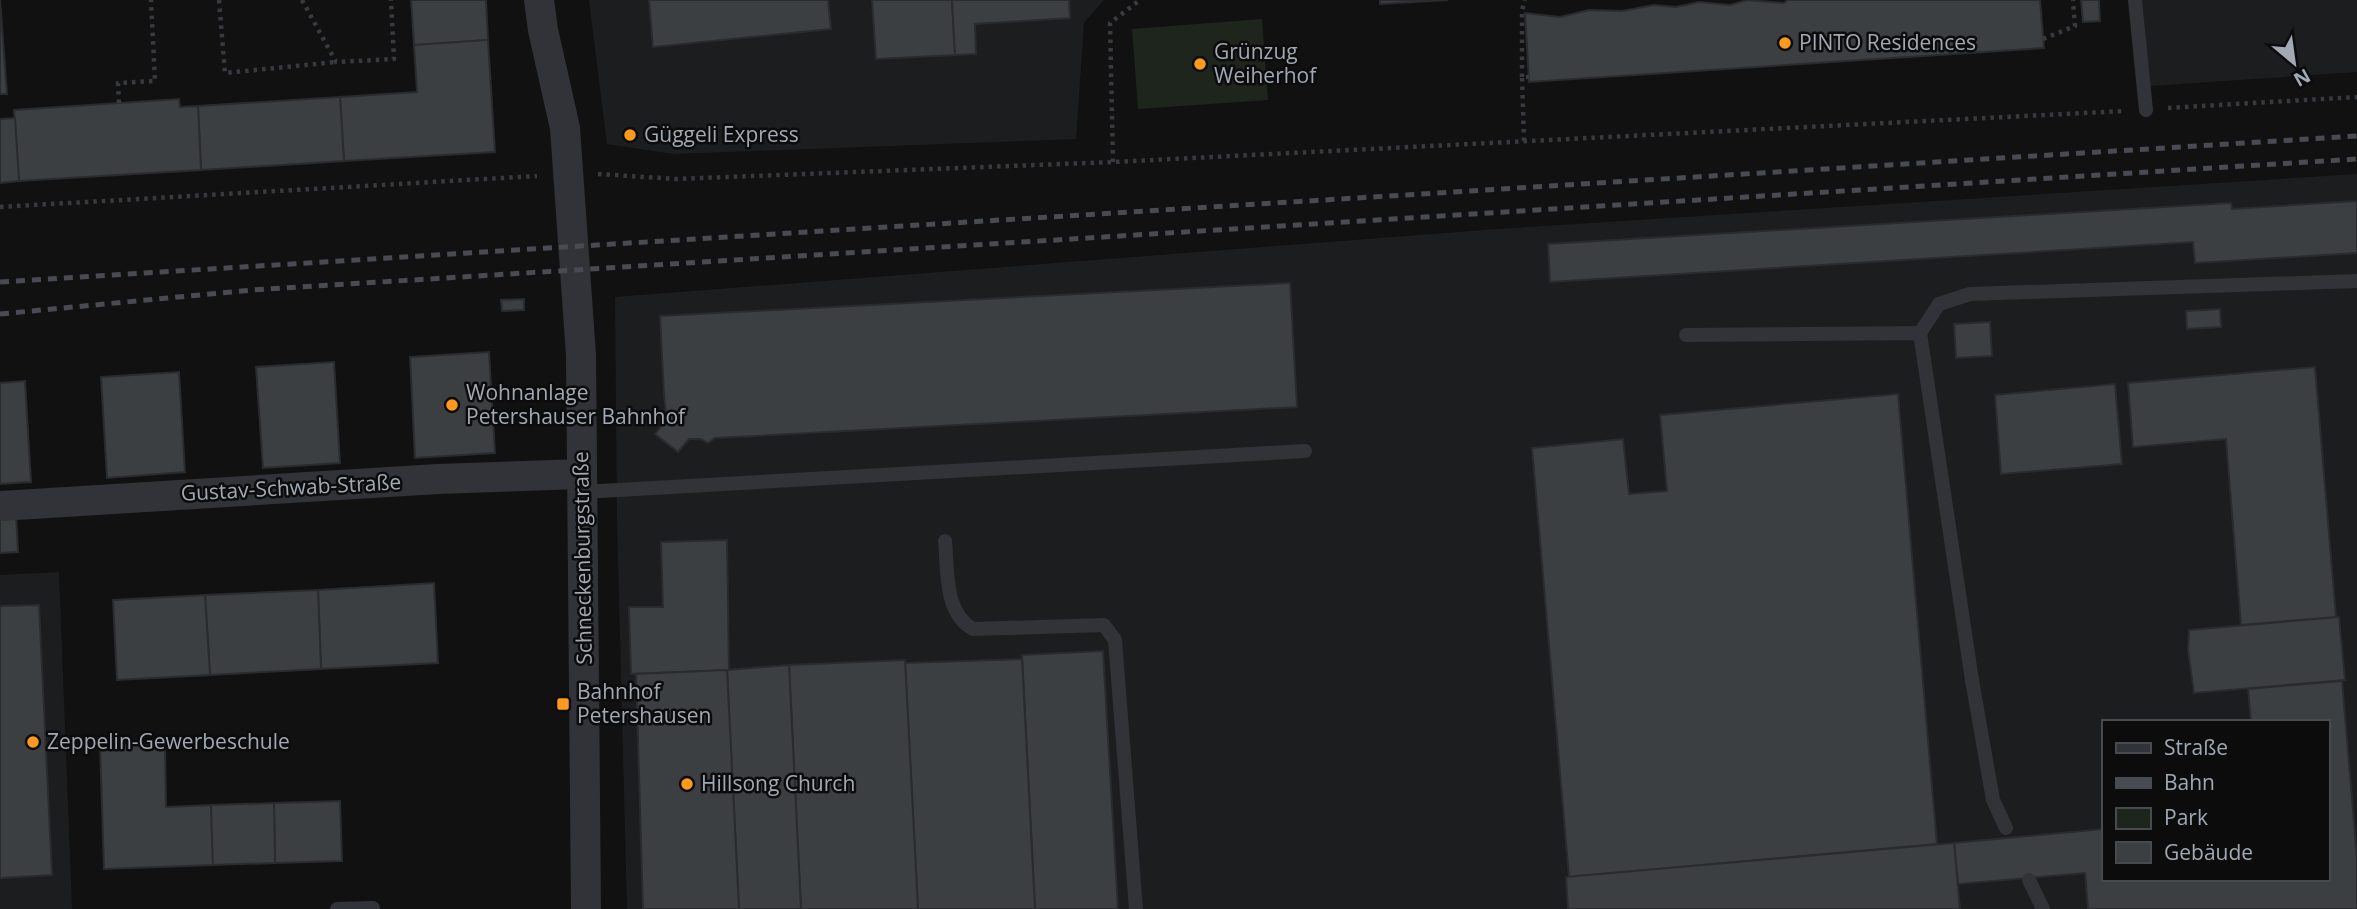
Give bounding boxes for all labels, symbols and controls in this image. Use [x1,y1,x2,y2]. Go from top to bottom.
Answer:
place label: PINTO Residences [1799,28,1976,56]
north arrow [2259,28,2329,98]
marker: PINTO Residences [1777,35,1793,51]
place label: Grünzug Weiherhof [1214,37,1318,89]
marker: Grünzug Weiherhof [1192,56,1208,72]
text: N [2289,63,2315,93]
place label: Güggeli Express [644,120,799,148]
marker: Güggeli Express [622,127,638,143]
place label: Wohnanlage Petershauser Bahnhof [466,378,687,430]
marker: Wohnanlage Petershauser Bahnhof [444,397,460,413]
street label: Schneckenburgstraße [566,451,598,665]
street label: Gustav-Schwab-Straße [180,467,402,507]
place label: Bahnhof Petershausen [577,677,711,729]
marker: Bahnhof Petershausen [555,696,571,712]
legend [2102,720,2329,881]
place label: Zeppelin-Gewerbeschule [47,727,290,755]
text: Straße [2164,733,2228,761]
marker: Zeppelin-Gewerbeschule [25,734,41,750]
text: Bahn [2164,768,2215,796]
place label: Hillsong Church [701,769,855,797]
marker: Hillsong Church [679,776,695,792]
text: Park [2164,803,2208,831]
text: Gebäude [2164,838,2253,866]

